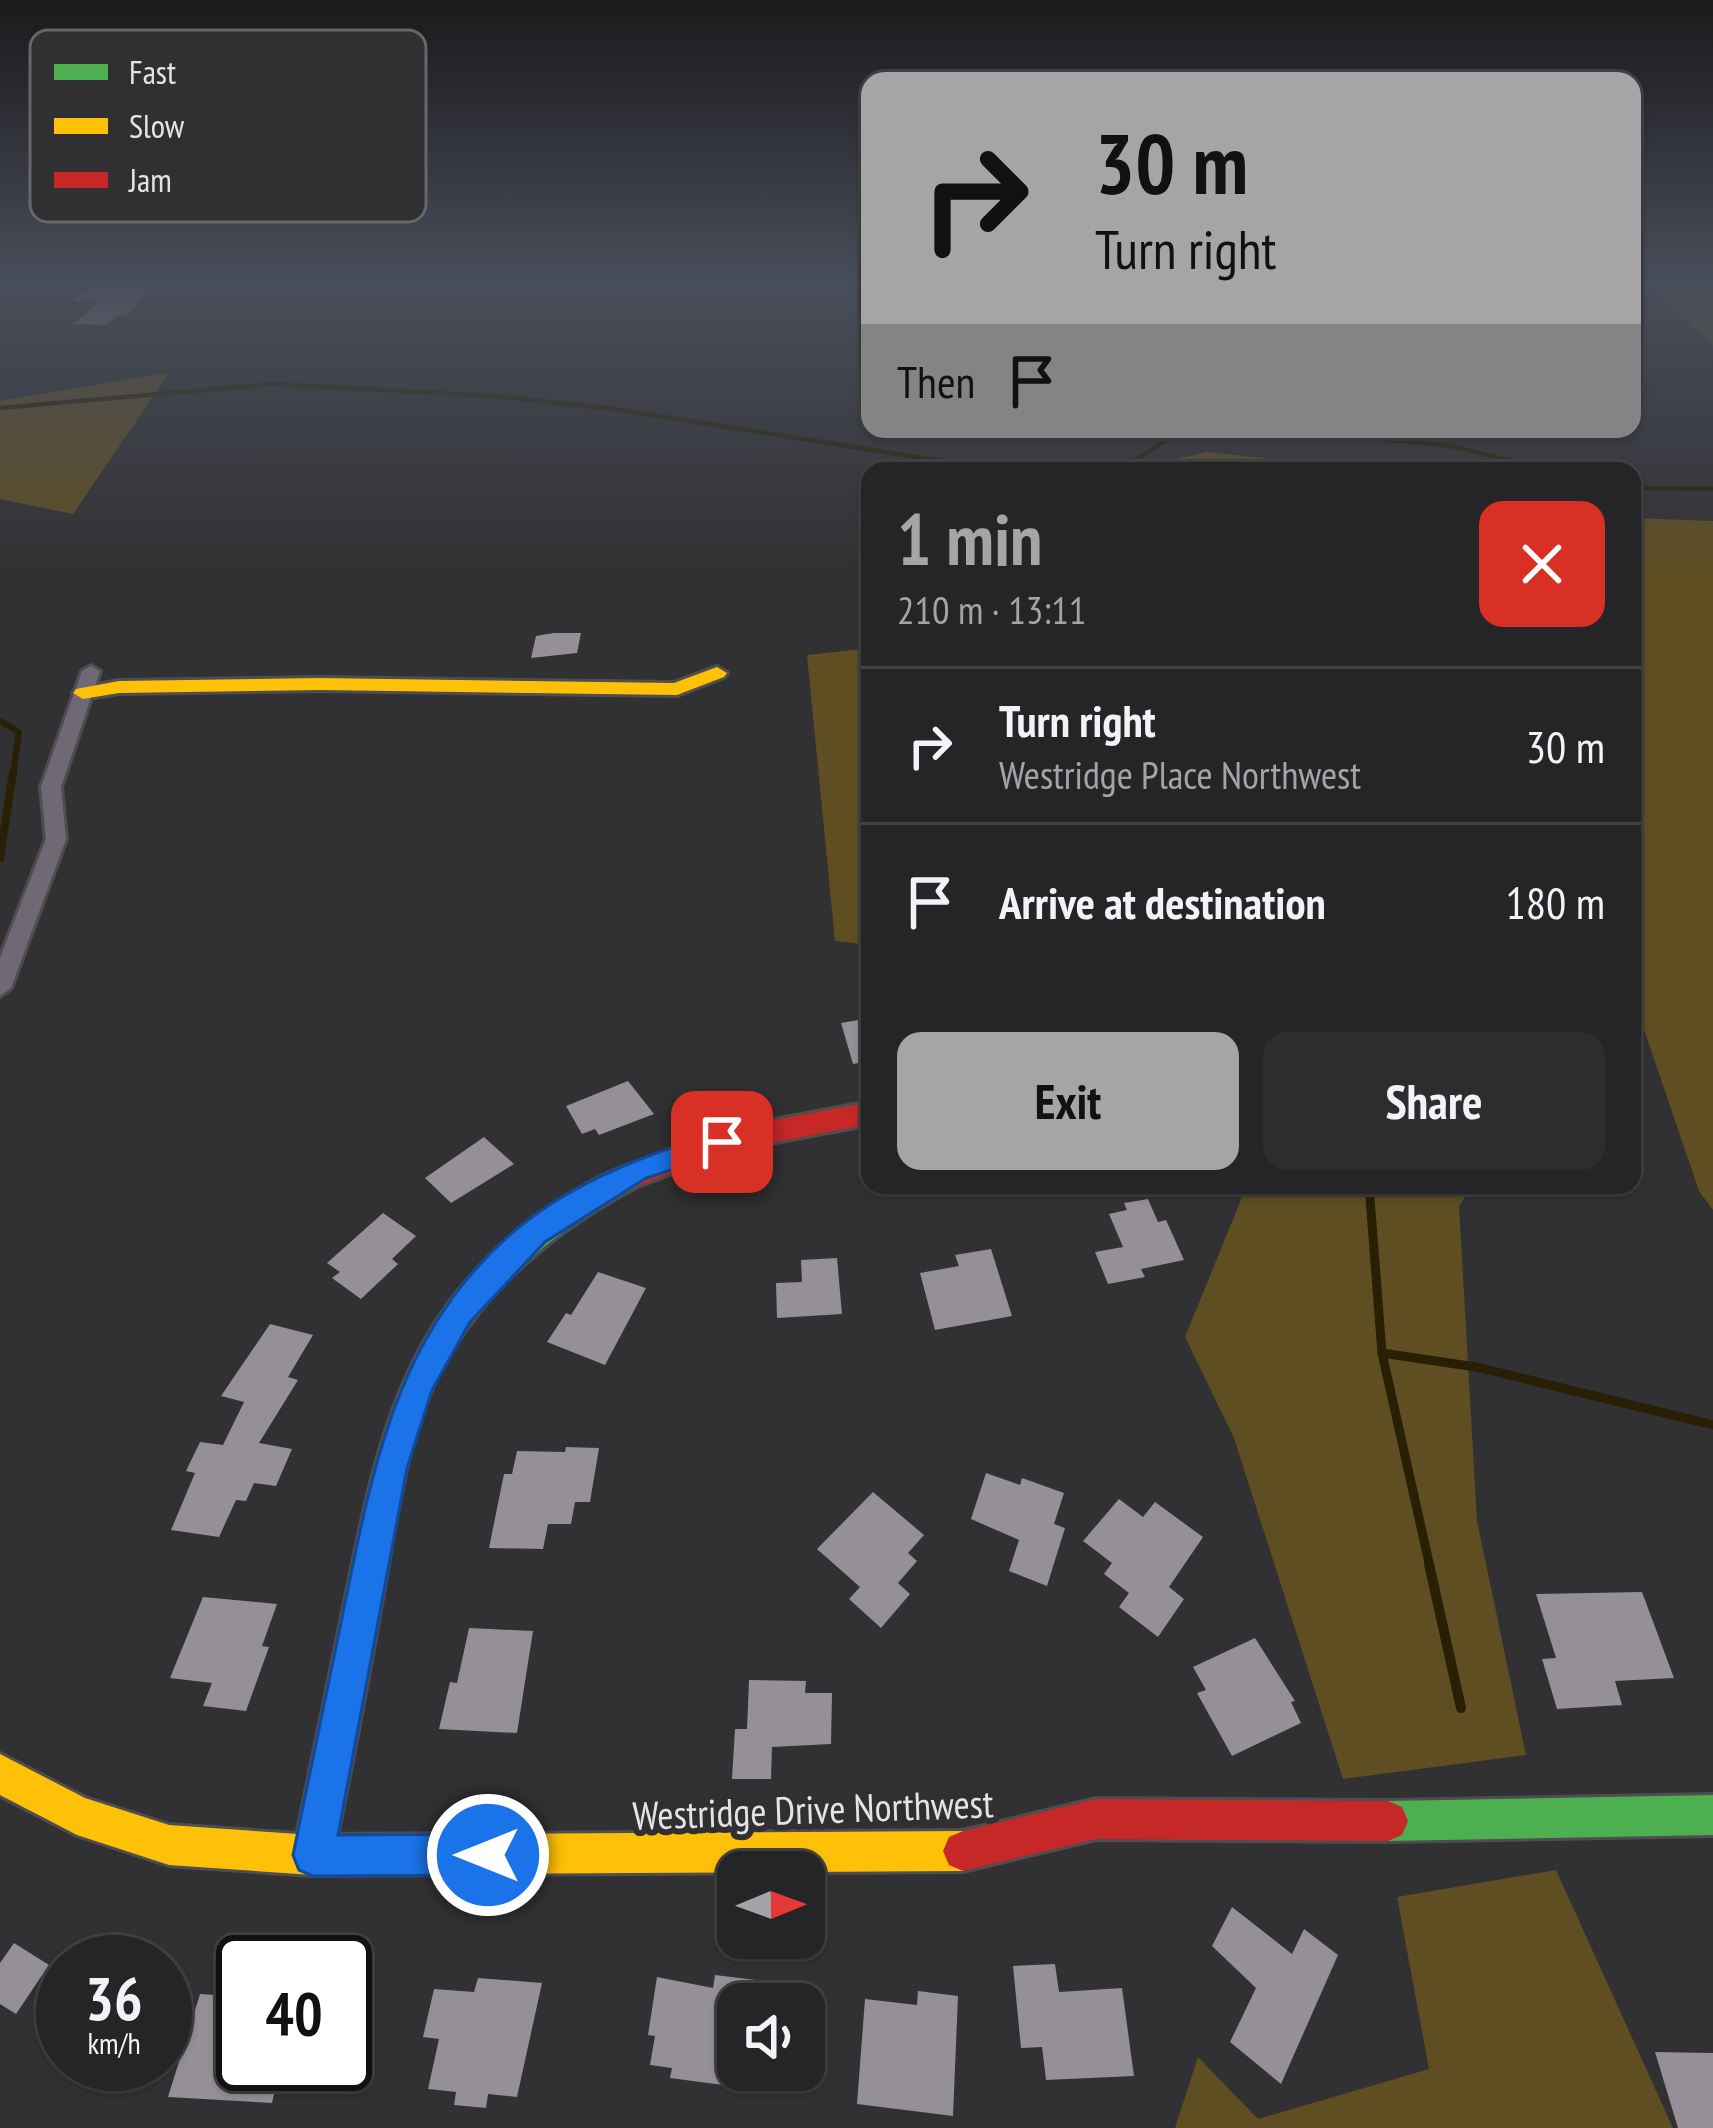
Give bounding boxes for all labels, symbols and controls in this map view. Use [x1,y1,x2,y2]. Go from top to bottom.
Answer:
legend [30,30,426,222]
text: Fast [129,50,176,93]
text: Slow [129,104,185,147]
text: 30 m [1095,108,1248,217]
icon: right [897,120,1053,276]
text: Jam [128,158,172,201]
text: Turn right [1095,214,1276,284]
icon: arrive [999,348,1065,414]
text: Then [897,352,975,410]
text: 1 min [897,492,1042,585]
button: close [1479,501,1605,627]
text: 210 m · 13:11 [897,584,1086,635]
text: Turn right [999,691,1156,749]
icon: right [897,713,963,779]
text: 30 m [1526,717,1605,775]
text: Westridge Place Northwest [999,749,1361,800]
icon: arrive [897,869,963,935]
text: Arrive at destination [999,873,1326,931]
text: 180 m [1505,873,1605,931]
button: Exit [897,1032,1239,1170]
button: Share [1263,1032,1605,1170]
pin [671,1091,773,1193]
icon: arrive [689,1109,755,1175]
street label: Westridge Drive Northwest [632,1777,995,1841]
position arrow [425,1792,551,1918]
north arrow [717,1851,825,1959]
map controls [717,1851,825,2091]
speed limit sign: 40 [216,1935,372,2091]
text: 36 [85,1959,143,2037]
button: sound [717,1983,825,2091]
text: km/h [87,2023,141,2062]

